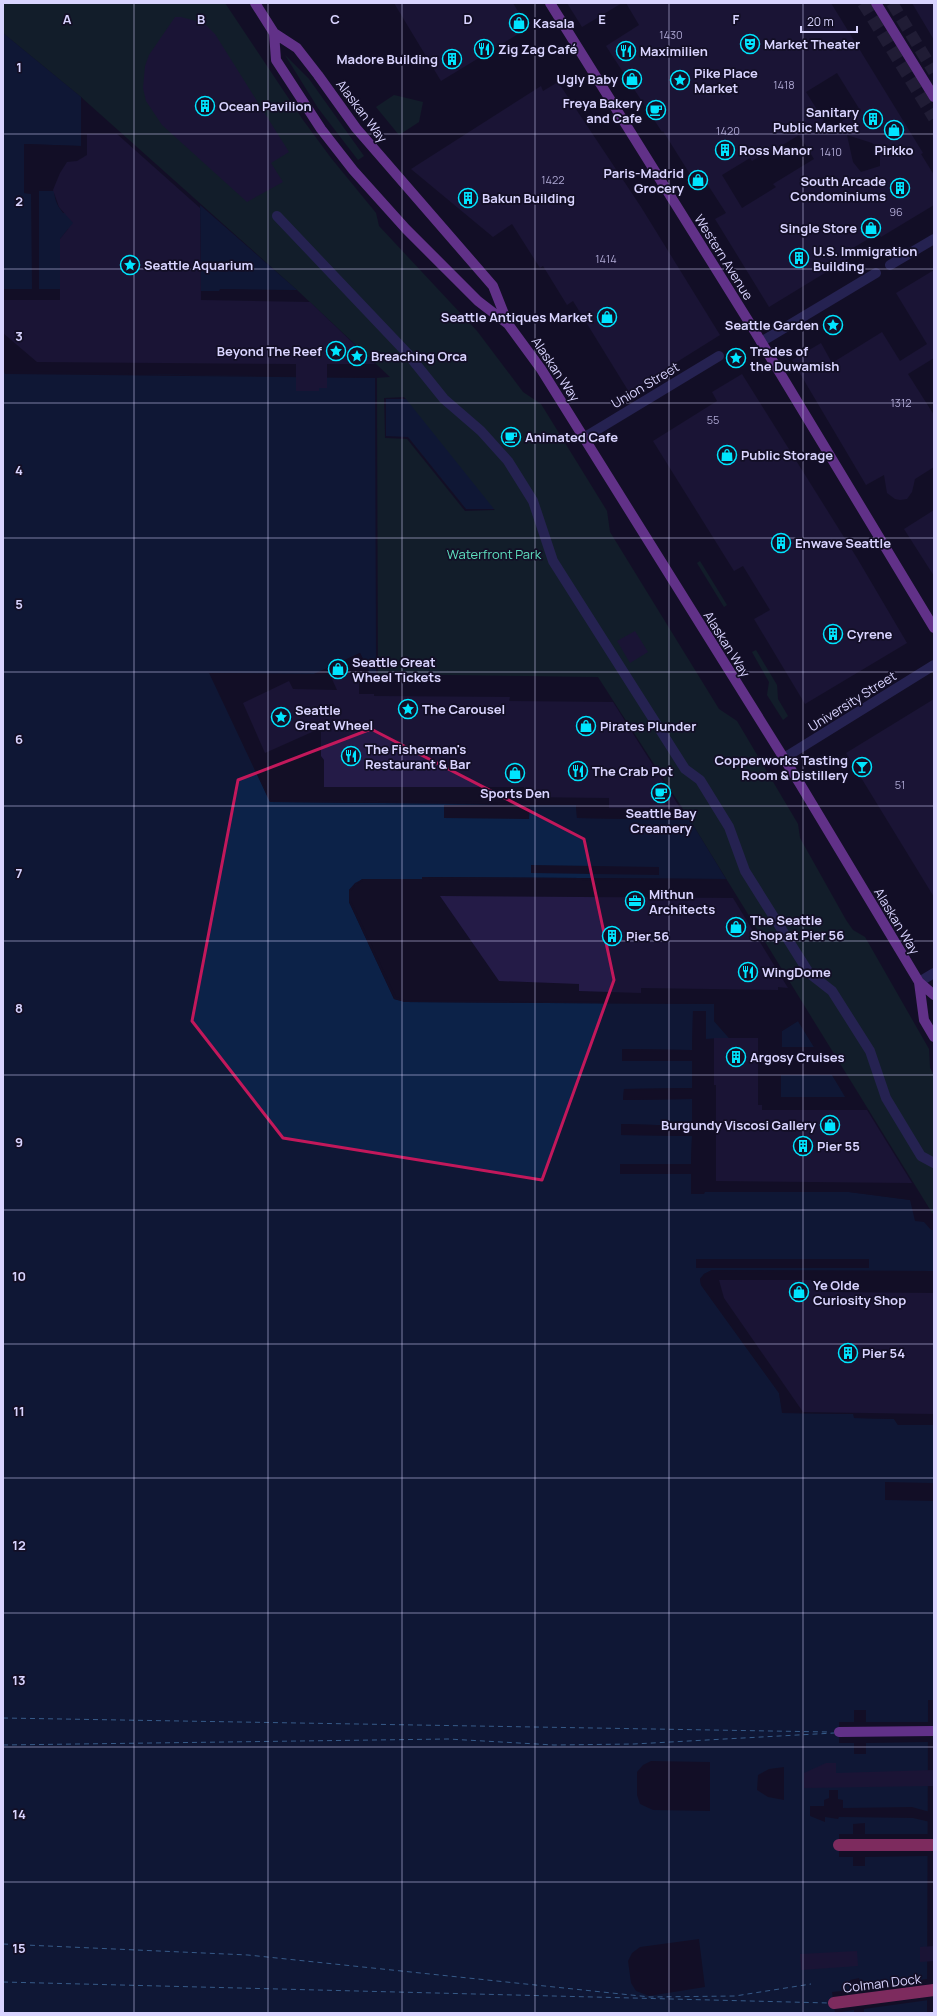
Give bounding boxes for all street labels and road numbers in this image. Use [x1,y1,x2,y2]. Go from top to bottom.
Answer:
street label: Alaskan Way [332,76,392,146]
street label: Western Avenue [690,211,758,304]
street label: Alaskan Way [528,333,584,405]
street label: Union Street [608,358,682,412]
street label: Alaskan Way [700,608,754,681]
street label: University Street [805,667,899,735]
street label: Alaskan Way [870,884,924,958]
street label: Colman Dock [842,1969,923,1997]

